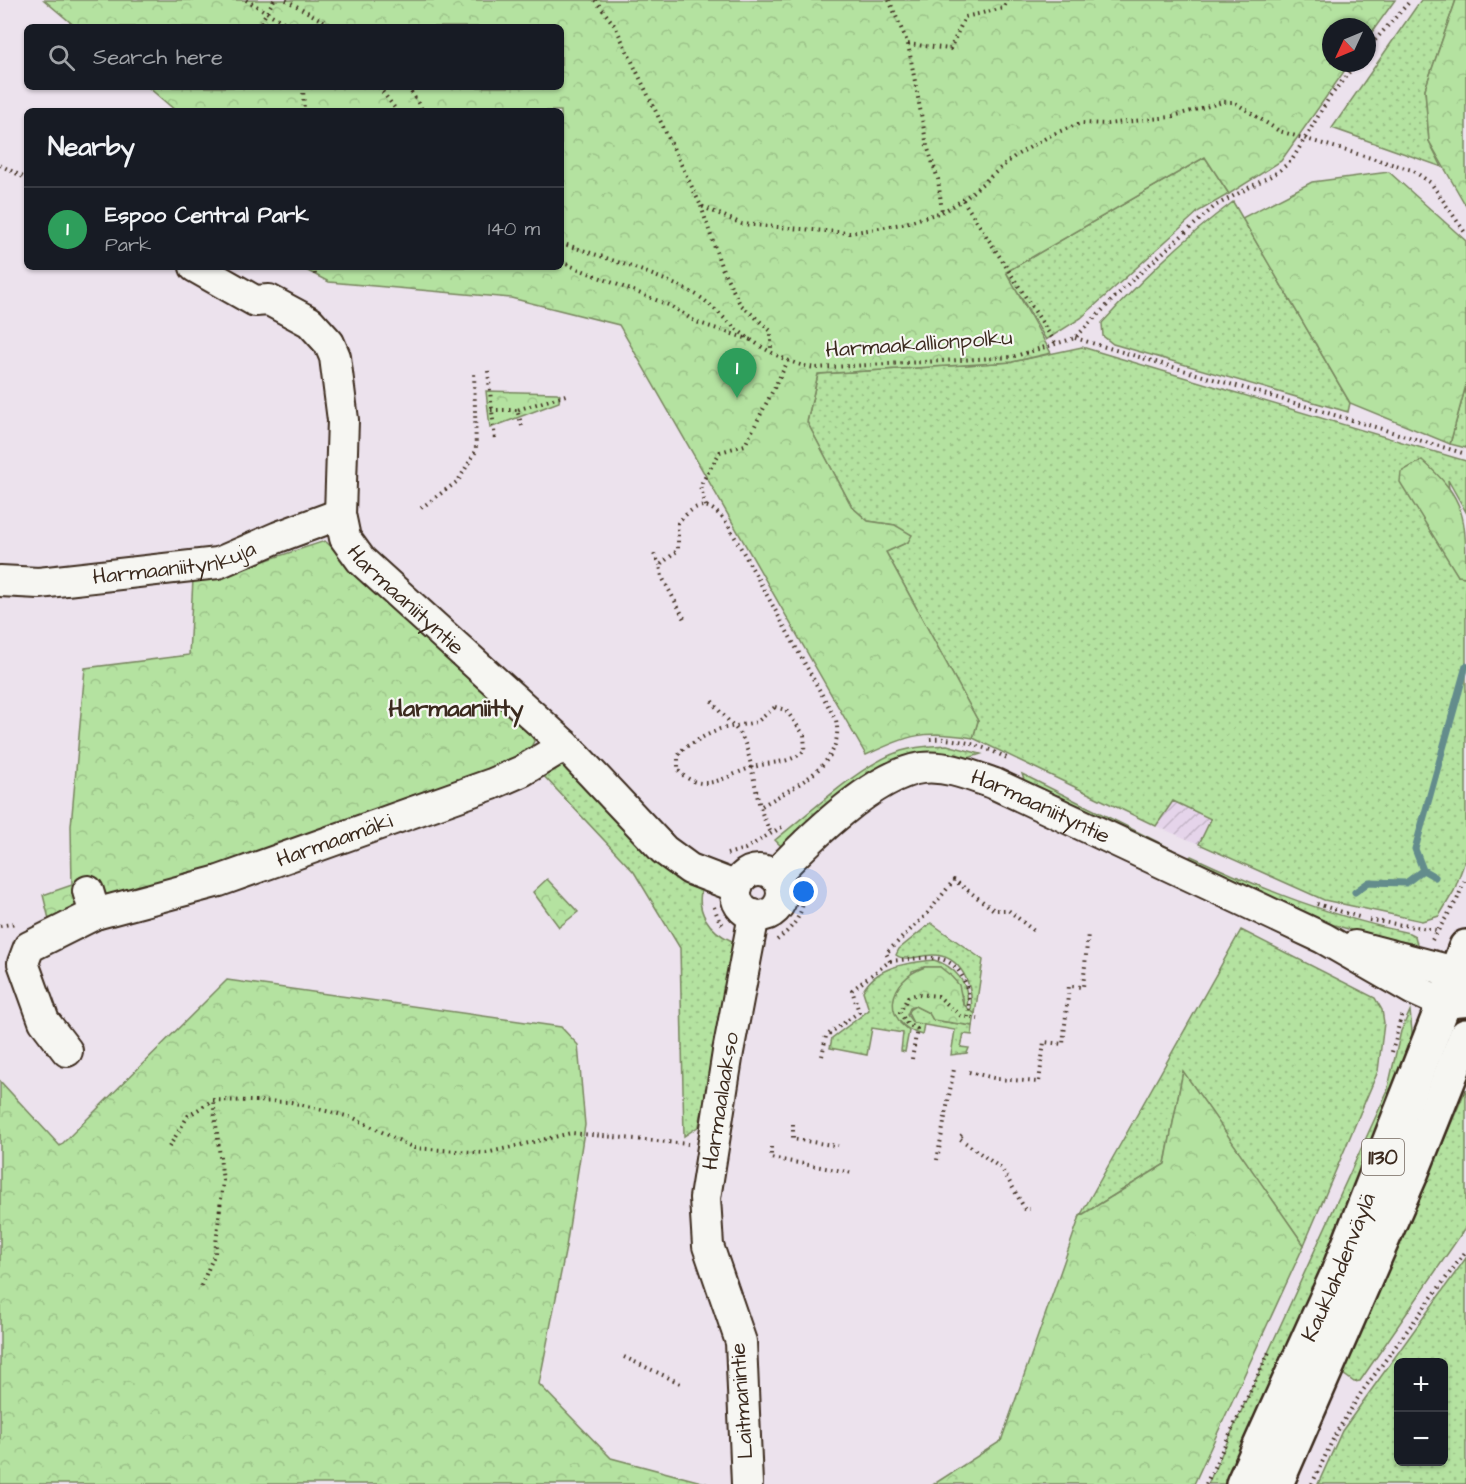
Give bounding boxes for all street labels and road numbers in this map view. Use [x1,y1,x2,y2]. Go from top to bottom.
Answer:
street label: Harmaakallionpolku [825,322,1013,366]
street label: Harmaaniitynkuja [91,533,261,592]
street label: Harmaaniityntie [339,538,471,662]
street label: Harmaaniityntie [967,761,1115,852]
street label: Harmaamäki [272,805,397,875]
street label: Harmaalaakso [694,1029,747,1172]
road number: 1130 [1362,1139,1404,1175]
street label: Kauklahdenväylä [1294,1188,1383,1346]
street label: Laitmanintie [722,1342,762,1460]

